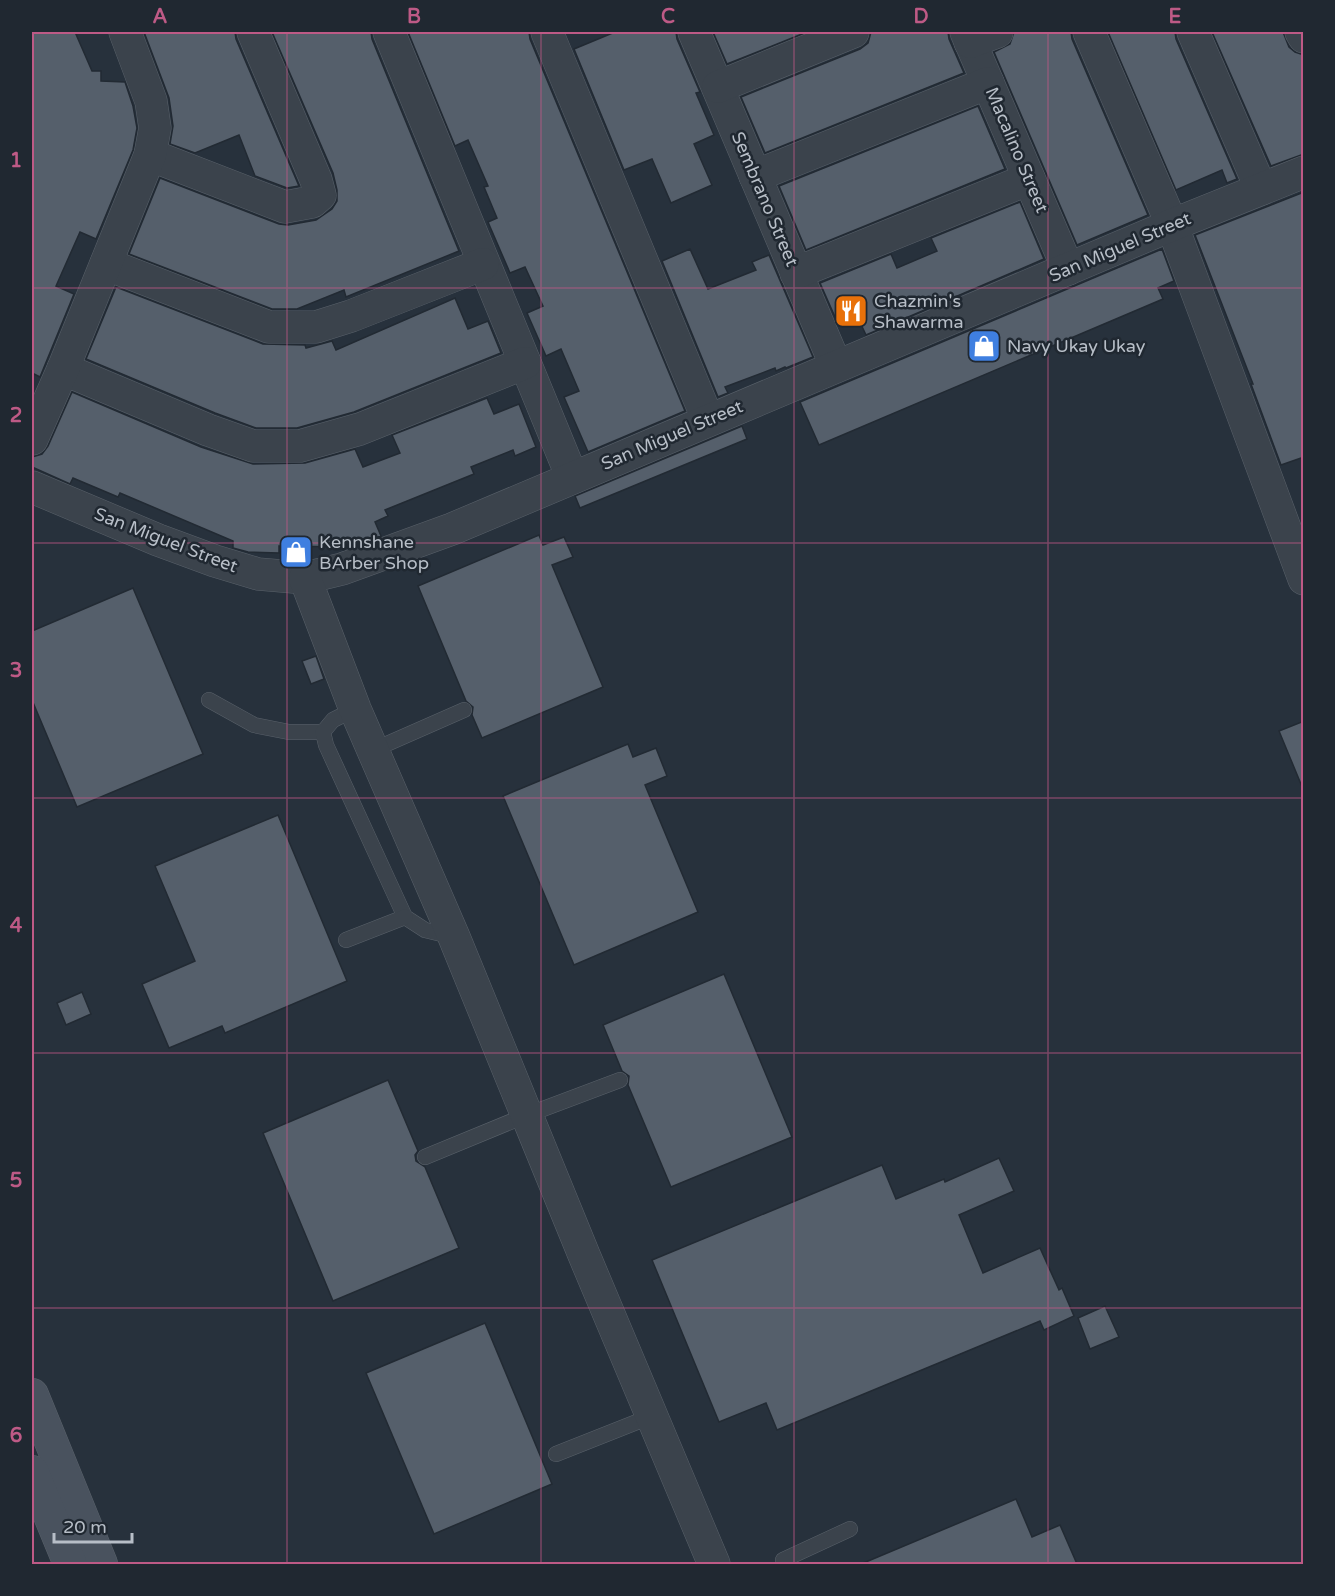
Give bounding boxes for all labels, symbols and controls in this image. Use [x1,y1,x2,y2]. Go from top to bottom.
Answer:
text: A [153,5,168,29]
text: B [407,5,421,29]
text: C [661,5,675,29]
text: D [913,5,929,29]
text: E [1169,5,1182,29]
street label: Macalino Street [981,84,1053,216]
street label: Sembrano Street [727,128,803,270]
text: 1 [10,149,22,173]
street label: San Miguel Street [1046,207,1194,287]
place label: Chazmin's Shawarma [874,290,964,333]
restaurant icon: Chazmin's Shawarma [833,293,869,329]
shop icon: Navy Ukay Ukay [966,328,1002,364]
place label: Navy Ukay Ukay [1007,335,1146,357]
street label: San Miguel Street [598,395,746,475]
text: 2 [10,404,22,428]
street label: San Miguel Street [91,503,241,577]
place label: Kennshane BArber Shop [319,531,429,574]
shop icon: Kennshane BArber Shop [278,534,314,570]
text: 3 [10,659,22,683]
text: 4 [10,914,23,938]
text: 5 [10,1169,22,1193]
text: 6 [10,1424,22,1448]
scale bar [54,1506,132,1544]
text: 20 m [63,1516,107,1538]

